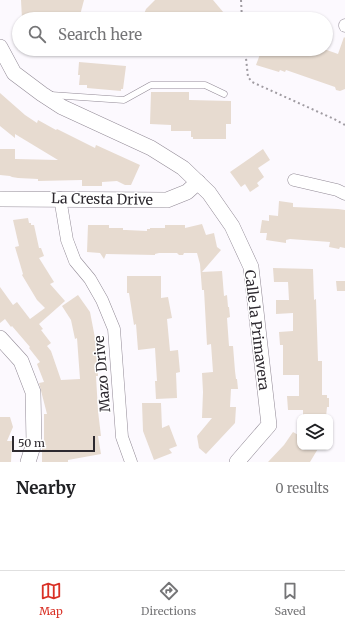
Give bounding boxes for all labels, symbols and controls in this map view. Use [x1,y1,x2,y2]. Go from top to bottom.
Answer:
search box [12,12,333,56]
icon: search [26,23,48,45]
text: Search here [58,25,142,44]
street label: La Cresta Drive [51,189,153,209]
street label: Calle la Primavera [241,269,273,392]
street label: Mazo Drive [90,335,114,413]
map controls [297,414,333,450]
button: layers [297,414,333,450]
scale bar [12,434,95,453]
text: 50 m [18,436,45,450]
text: Nearby [16,477,76,499]
text: 0 results [275,480,329,497]
tab: Map [39,580,63,618]
tab: Directions [141,580,196,618]
tab: Saved [275,580,306,618]

